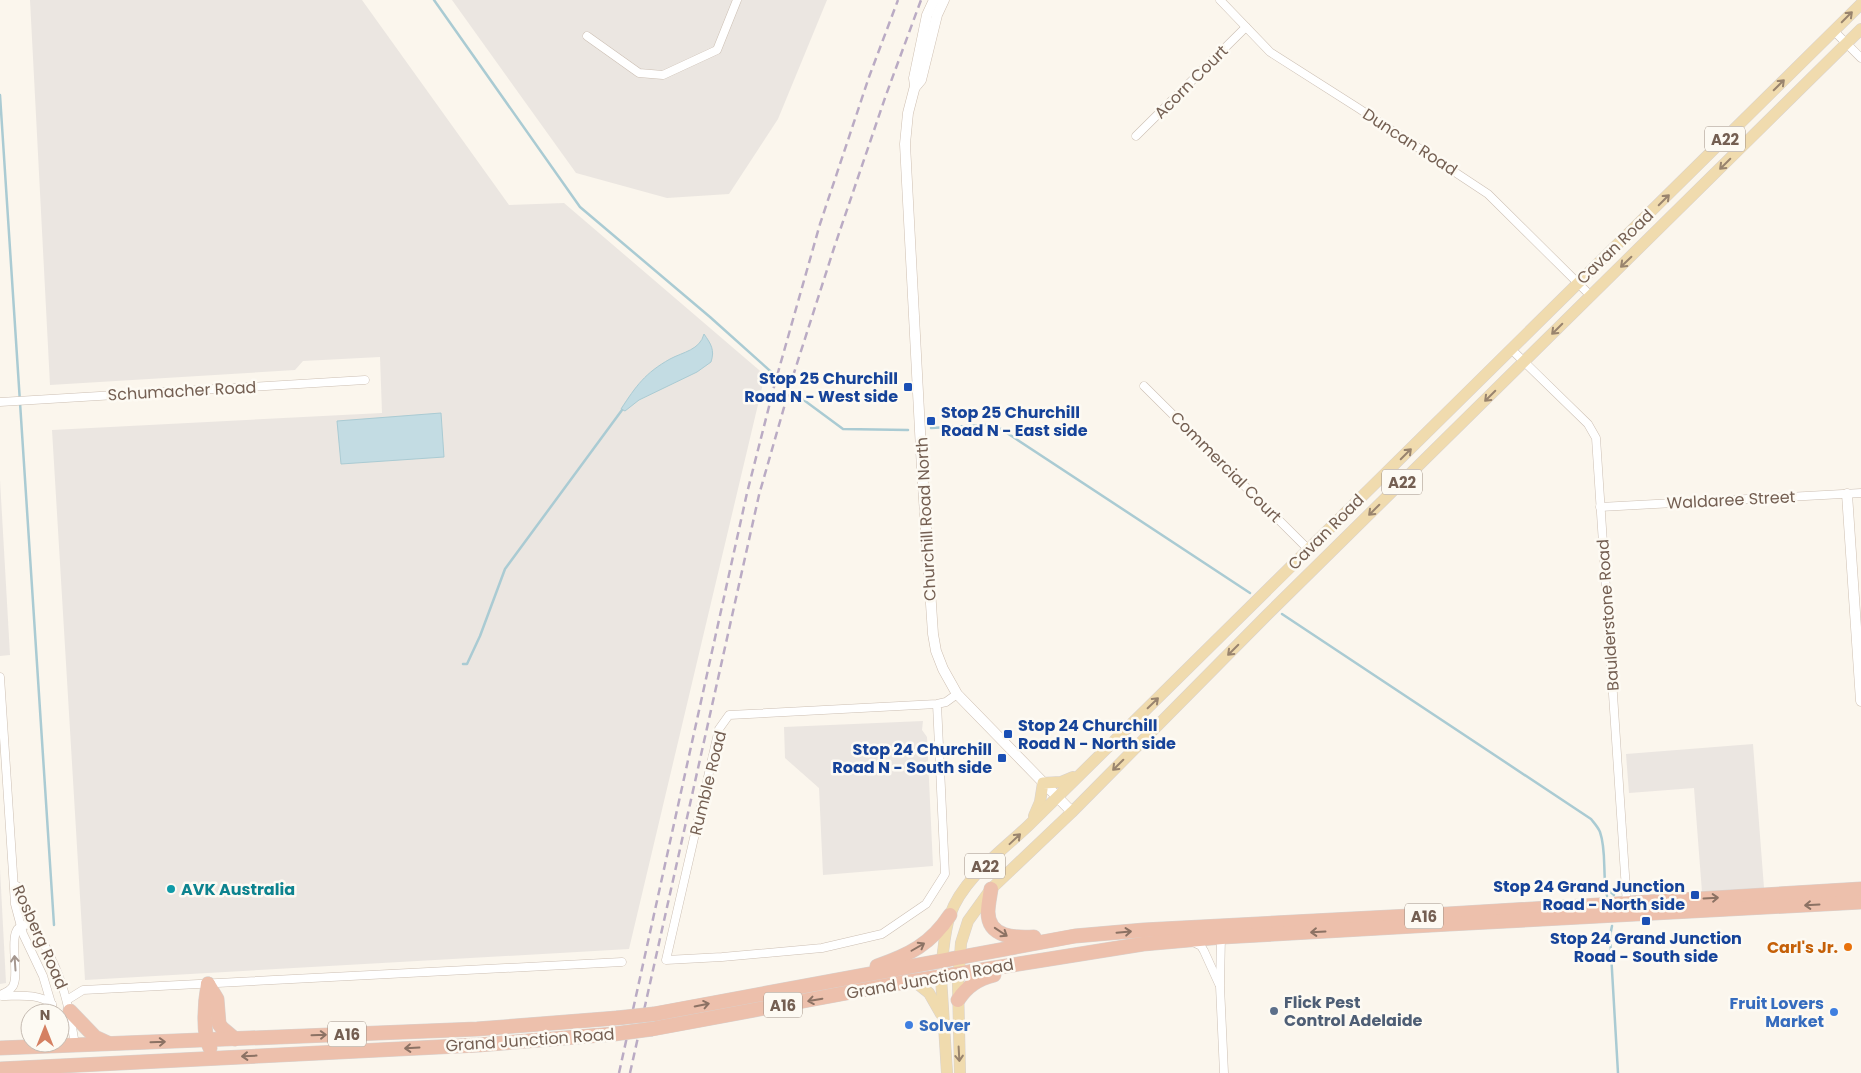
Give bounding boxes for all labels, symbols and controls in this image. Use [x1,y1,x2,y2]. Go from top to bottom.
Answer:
one-way arrow [1841,12,1853,24]
street label: Acorn Court [1149,40,1233,124]
one-way arrow [1773,79,1785,91]
street label: Duncan Road [1358,103,1462,181]
road number: A22 [1705,126,1745,152]
one-way arrow [1720,158,1732,170]
one-way arrow [1658,194,1670,206]
street label: Cavan Road [1571,204,1659,290]
one-way arrow [1619,256,1632,268]
one-way arrow [1551,323,1564,335]
place label: Stop 25 Churchill Road N - West side [744,367,898,408]
street label: Schumacher Road [107,376,257,406]
marker: Stop 25 Churchill Road N - West side [902,381,914,393]
one-way arrow [1483,390,1496,402]
place label: Stop 25 Churchill Road N - East side [941,401,1088,442]
street label: Commercial Court [1165,406,1287,528]
marker: Stop 25 Churchill Road N - East side [925,415,937,427]
street label: Churchill Road North [910,436,942,602]
one-way arrow [1400,447,1412,460]
road number: A22 [1382,470,1422,494]
street label: Waldaree Street [1666,485,1796,515]
street label: Cavan Road [1283,489,1369,575]
one-way arrow [1368,504,1380,516]
street label: Baulderstone Road [1591,538,1625,692]
one-way arrow [1227,643,1239,656]
one-way arrow [1146,697,1159,709]
place label: Stop 24 Churchill Road N - North side [1018,714,1176,755]
street label: Rumble Road [684,728,732,838]
marker: Stop 24 Churchill Road N - North side [1002,728,1014,740]
place label: Stop 24 Churchill Road N - South side [832,738,992,779]
marker: Stop 24 Churchill Road N - South side [996,752,1008,764]
one-way arrow [1112,759,1125,771]
one-way arrow [1008,833,1021,845]
road number: A22 [965,854,1005,878]
place label: Stop 24 Grand Junction Road - North side [1493,875,1685,916]
place label: AVK Australia [181,878,295,901]
street label: Rosberg Road [7,881,73,993]
marker: AVK Australia [165,883,177,895]
marker: Stop 24 Grand Junction Road - North side [1689,889,1701,901]
one-way arrow [1702,894,1718,903]
one-way arrow [1805,900,1821,910]
road number: A16 [1405,904,1443,928]
marker: Stop 24 Grand Junction Road - South side [1640,915,1652,927]
one-way arrow [994,926,1008,937]
one-way arrow [1116,927,1132,937]
one-way arrow [1310,927,1326,936]
place label: Stop 24 Grand Junction Road - South side [1550,927,1742,968]
place label: Carl's Jr. [1767,936,1838,959]
marker: Carl's Jr. [1842,941,1854,953]
one-way arrow [911,942,925,952]
street label: Grand Junction Road [845,953,1015,1005]
one-way arrow [10,955,20,971]
place label: Flick Pest Control Adelaide [1284,991,1422,1032]
road number: A16 [764,992,802,1018]
place label: Fruit Lovers Market [1730,992,1824,1033]
one-way arrow [807,995,823,1005]
one-way arrow [694,1000,710,1009]
north arrow [20,1003,70,1053]
text: N [40,1005,50,1025]
marker: Flick Pest Control Adelaide [1268,1005,1280,1017]
marker: Fruit Lovers Market [1828,1006,1840,1018]
place label: Solver [919,1014,971,1037]
marker: Solver [903,1019,915,1031]
road number: A16 [328,1022,366,1046]
street label: Grand Junction Road [445,1023,615,1057]
one-way arrow [310,1031,326,1040]
one-way arrow [150,1037,166,1047]
one-way arrow [404,1044,420,1053]
one-way arrow [955,1046,964,1062]
one-way arrow [242,1051,258,1060]

